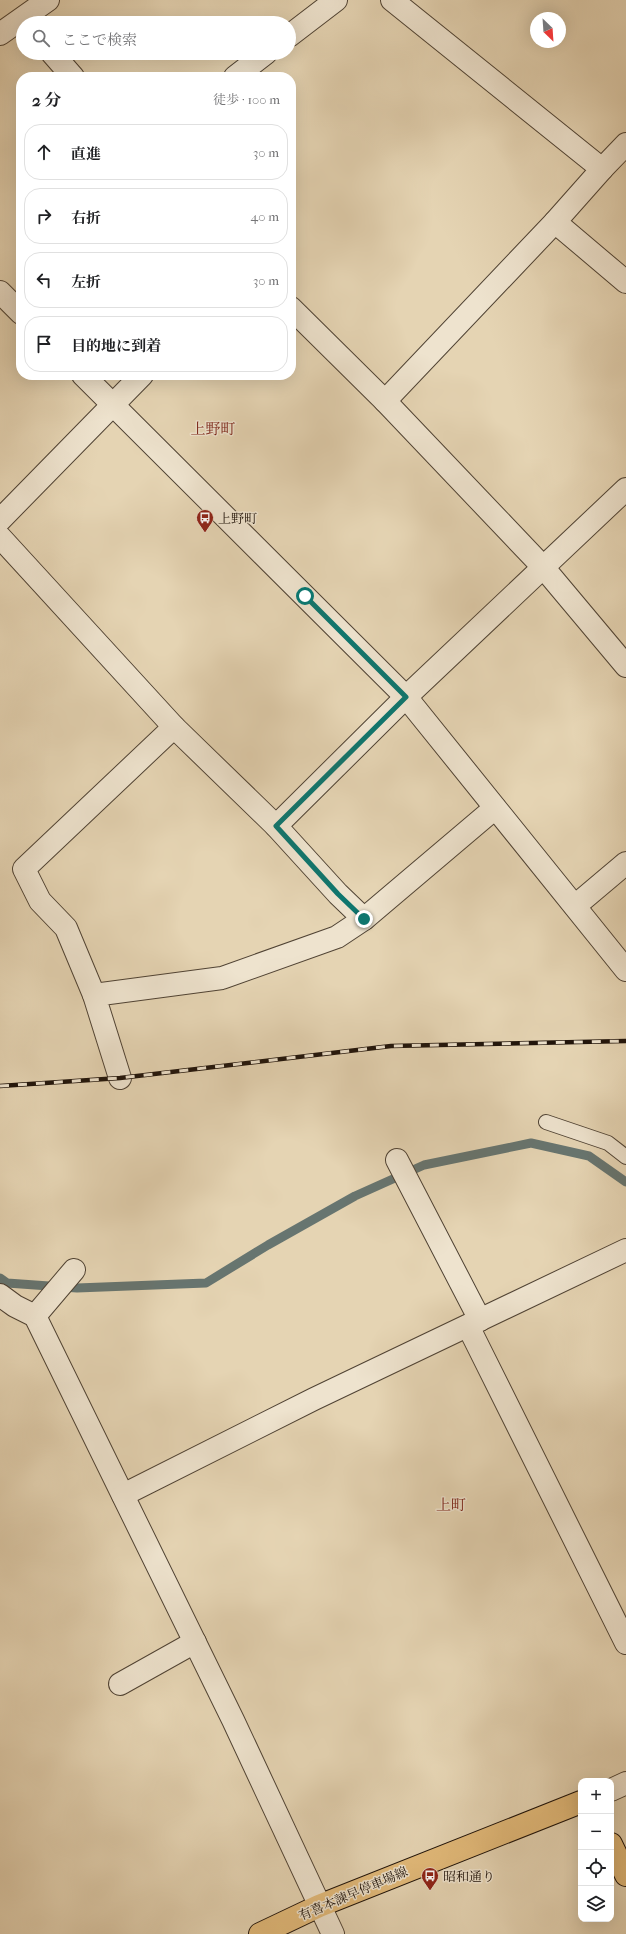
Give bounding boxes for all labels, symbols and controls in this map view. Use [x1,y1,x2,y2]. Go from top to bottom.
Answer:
north arrow [530,12,566,48]
search box [16,16,296,60]
icon: search [30,27,52,49]
text: ここで検索 [62,31,137,49]
text: 2 分 [32,90,61,110]
text: 徒歩 · 100 m [213,92,280,107]
icon: ahead [33,141,55,163]
text: 直進 [71,145,101,163]
text: 30 m [253,145,279,160]
icon: right [33,205,55,227]
text: 右折 [71,209,101,227]
text: 40 m [251,209,279,224]
icon: left [33,269,55,291]
text: 左折 [71,273,101,291]
text: 30 m [253,273,279,288]
icon: arrive [33,333,55,355]
text: 目的地に到着 [71,337,161,355]
district label: 上野町 [190,420,236,438]
bus stop icon: 上野町 [195,508,215,533]
place label: 上野町 [218,511,257,526]
route start [296,587,314,605]
route end [355,910,373,928]
district label: 上町 [436,1496,466,1514]
map controls [578,1778,614,1922]
button: + [578,1778,614,1814]
button: − [578,1814,614,1850]
button: locate [578,1850,614,1886]
street label: 有喜本諫早停車場線 [296,1864,410,1923]
bus stop icon: 昭和通り [420,1866,440,1891]
place label: 昭和通り [443,1869,495,1884]
button: layers [578,1886,614,1922]

